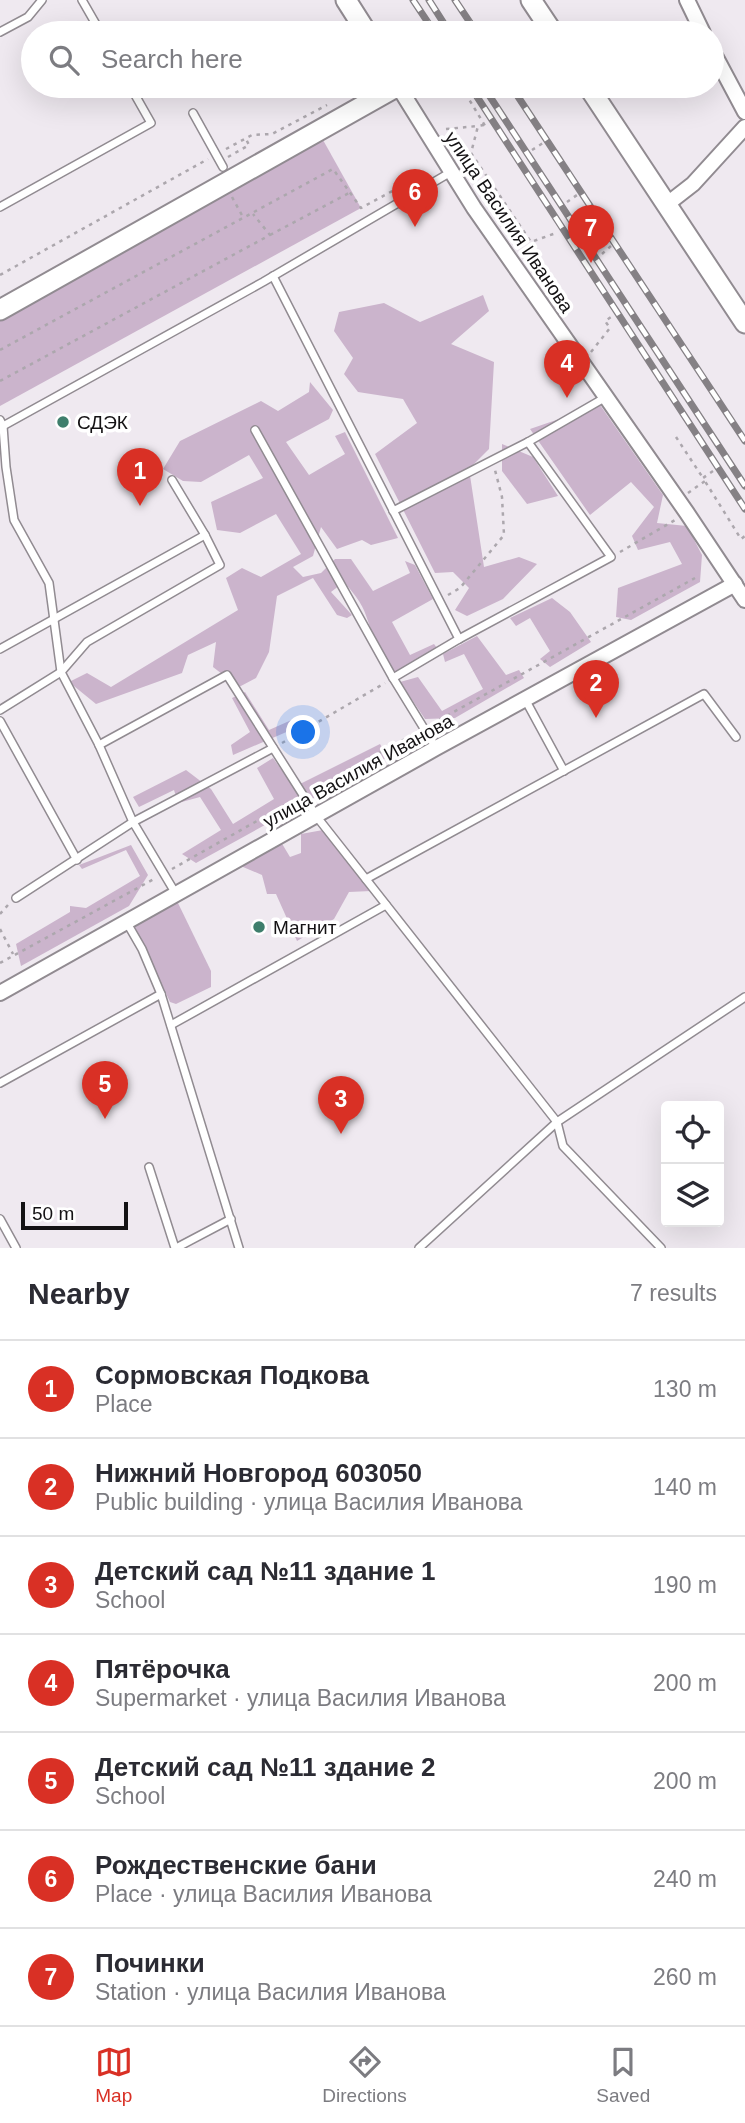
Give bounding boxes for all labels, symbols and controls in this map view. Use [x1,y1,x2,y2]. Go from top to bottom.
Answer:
search box [21,21,724,98]
icon: search [45,41,83,79]
text: Search here [101,44,243,74]
street label: улица Василия Иванова [441,128,578,317]
pin: 6 [392,169,438,227]
pin: 7 [568,205,614,263]
pin: 4 [544,340,590,398]
place label: СДЭК [77,412,128,433]
marker: СДЭК [55,414,71,430]
pin: 1 [117,448,163,506]
pin: 2 [573,660,619,718]
street label: улица Василия Иванова [259,710,457,832]
your location [286,715,320,749]
place label: Магнит [273,917,337,938]
marker: Магнит [251,919,267,935]
pin: 5 [82,1061,128,1119]
pin: 3 [318,1076,364,1134]
map controls [661,1101,724,1227]
button: locate [661,1101,724,1164]
button: layers [661,1164,724,1227]
scale bar [21,1199,128,1231]
text: 50 m [32,1203,74,1224]
text: Nearby [28,1277,130,1310]
text: 7 results [630,1280,717,1306]
text: Сормовская Подкова [95,1360,369,1390]
text: 1 [45,1376,57,1402]
text: 130 m [653,1376,717,1402]
text: Place [95,1391,153,1417]
text: Нижний Новгород 603050 [95,1458,422,1488]
text: 2 [45,1474,57,1500]
text: 140 m [653,1474,717,1500]
text: Public building · улица Василия Иванова [95,1489,523,1515]
text: Детский сад №11 здание 1 [95,1556,435,1586]
text: 3 [45,1572,57,1598]
text: 190 m [653,1572,717,1598]
text: School [95,1587,165,1613]
text: Пятёрочка [95,1654,230,1684]
text: 4 [45,1670,57,1696]
text: 200 m [653,1670,717,1696]
text: Supermarket · улица Василия Иванова [95,1685,506,1711]
text: Детский сад №11 здание 2 [95,1752,435,1782]
text: 5 [45,1768,57,1794]
text: 200 m [653,1768,717,1794]
text: School [95,1783,165,1809]
text: Рождественские бани [95,1850,377,1880]
text: 6 [45,1866,57,1892]
text: 240 m [653,1866,717,1892]
text: Place · улица Василия Иванова [95,1881,432,1907]
text: Починки [95,1948,205,1978]
text: 7 [45,1964,57,1990]
text: 260 m [653,1964,717,1990]
text: Station · улица Василия Иванова [95,1979,446,2005]
tab: Map [95,2043,133,2107]
tab: Directions [322,2043,407,2107]
tab: Saved [596,2043,650,2107]

